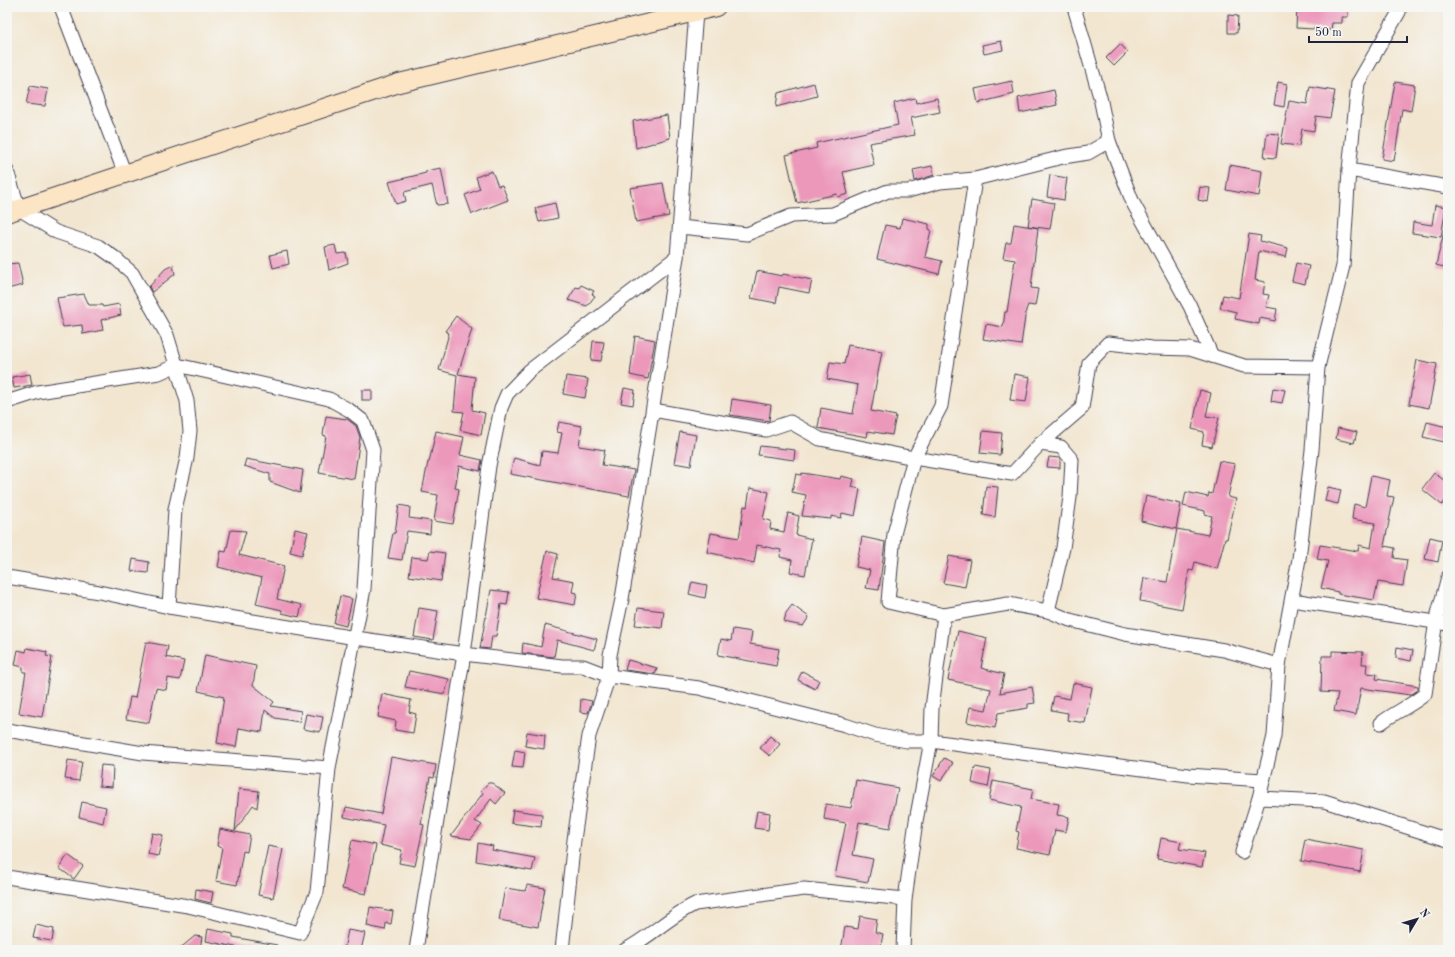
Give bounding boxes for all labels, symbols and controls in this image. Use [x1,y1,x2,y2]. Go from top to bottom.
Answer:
scale bar [1309,18,1407,44]
text: 50 m [1315,26,1342,39]
north arrow [1397,899,1437,939]
text: N [1417,907,1431,921]

